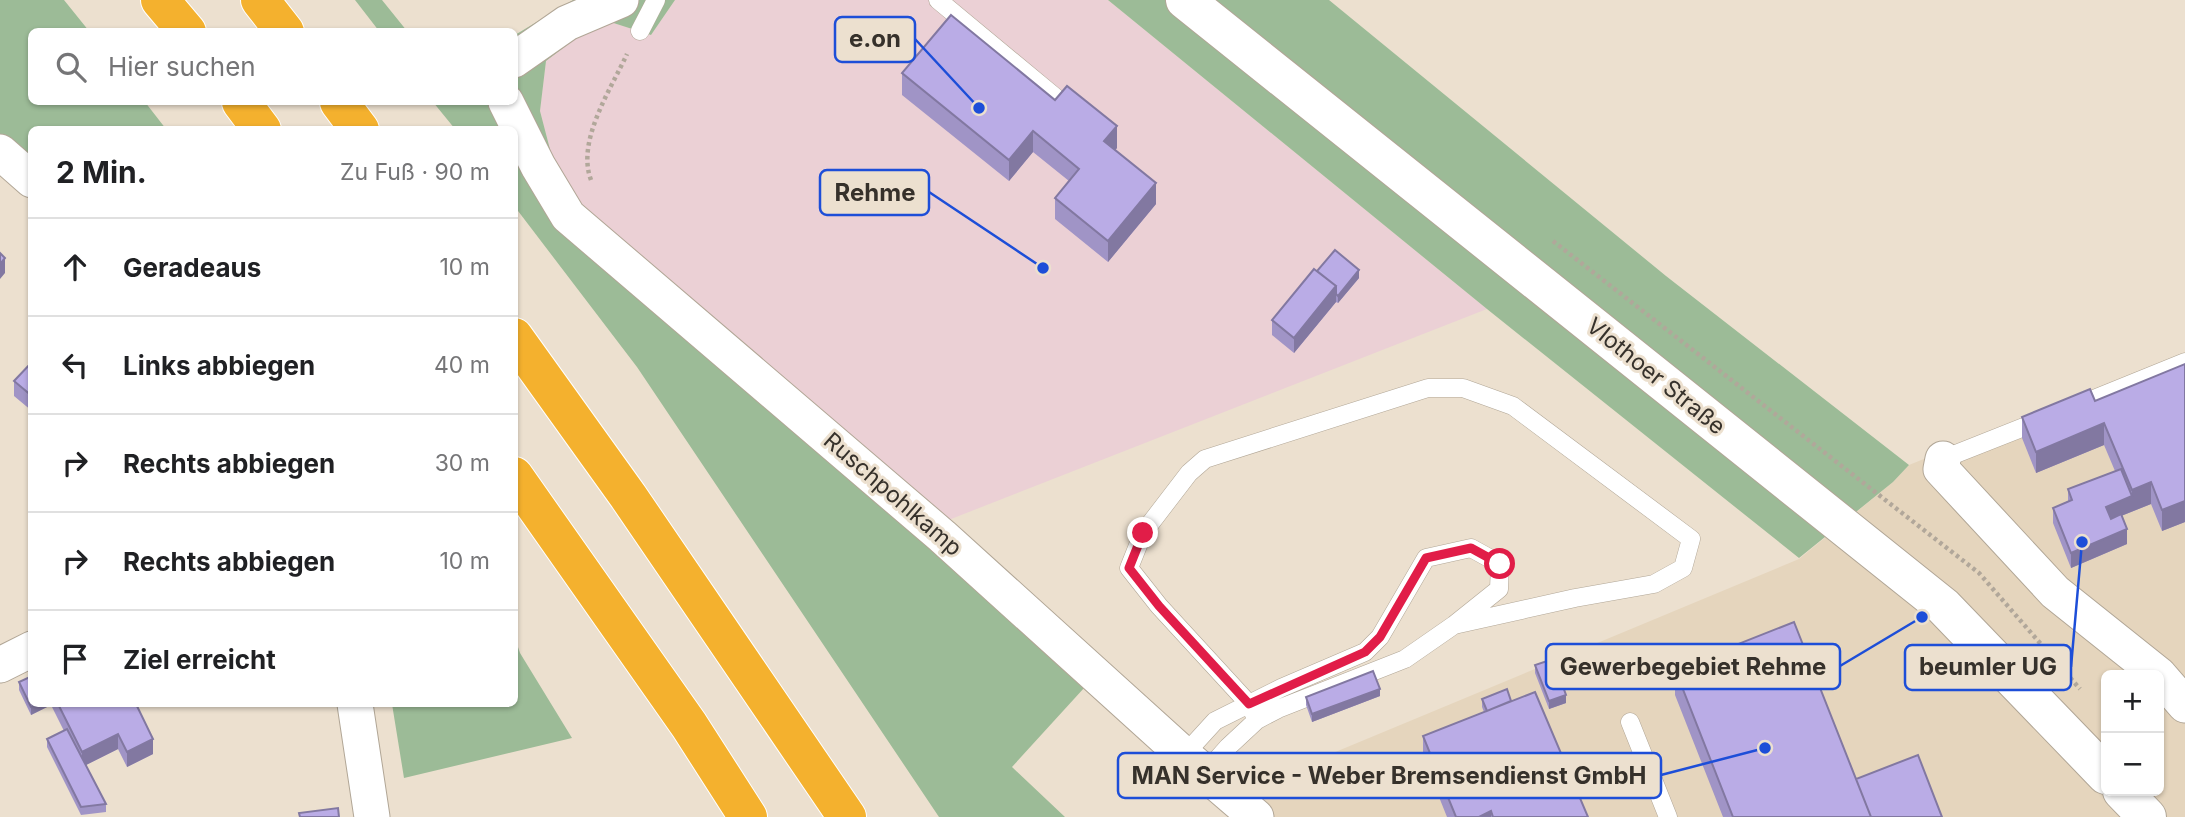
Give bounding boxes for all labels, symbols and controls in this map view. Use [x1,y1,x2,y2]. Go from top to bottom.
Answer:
callout: e.on [835,17,915,62]
text: e.on [849,24,901,53]
search box [28,28,518,105]
icon: search [52,48,90,86]
text: Hier suchen [108,51,256,82]
text: 2 Min. [56,154,147,190]
text: Zu Fuß · 90 m [340,158,490,186]
callout: Rehme [820,170,929,215]
text: Rehme [835,178,915,207]
icon: ahead [56,248,94,286]
text: Geradeaus [123,252,261,283]
text: 10 m [440,253,490,281]
street label: Vlothoer Straße [1581,312,1731,440]
icon: left [56,346,94,384]
text: Links abbiegen [123,350,315,381]
text: 40 m [434,351,490,379]
street label: Ruschpohlkamp [818,426,968,562]
icon: right [56,444,94,482]
text: Rechts abbiegen [123,448,335,479]
text: 30 m [435,449,490,477]
route end [1127,517,1158,548]
icon: right [56,542,94,580]
text: Rechts abbiegen [123,546,335,577]
text: 10 m [440,547,490,575]
route start [1484,548,1515,579]
icon: arrive [56,640,94,678]
text: Ziel erreicht [123,644,276,675]
callout: Gewerbegebiet Rehme [1546,644,1840,689]
callout: beumler UG [1905,645,2071,690]
text: Gewerbegebiet Rehme [1560,652,1826,681]
text: beumler UG [1919,652,2057,681]
map controls [2101,670,2164,796]
button: + [2101,670,2164,733]
button: − [2101,733,2164,796]
callout: MAN Service - Weber Bremsendienst GmbH [1118,753,1661,798]
text: MAN Service - Weber Bremsendienst GmbH [1132,761,1646,790]

